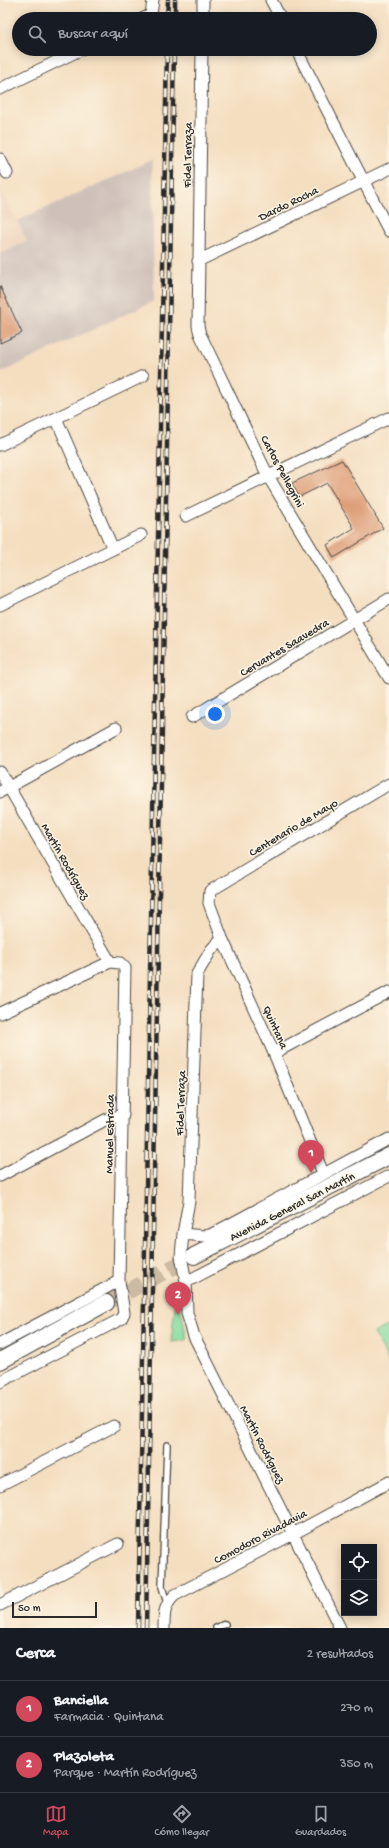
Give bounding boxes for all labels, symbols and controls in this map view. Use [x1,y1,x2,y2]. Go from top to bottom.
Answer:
search box [12,12,377,56]
icon: search [26,23,48,45]
text: Buscar aquí [58,25,128,43]
street label: Fidel Terraza [181,122,197,189]
street label: Dardo Rocha [256,184,321,226]
street label: Carlos Pellegrini [256,433,306,511]
street label: Cervantes Saavedra [238,616,332,681]
your location [205,704,225,724]
street label: Centenario de Mayo [247,797,341,861]
street label: Martín Rodríguez [37,821,92,903]
street label: Quintana [258,1004,290,1052]
street label: Fidel Terraza [174,1070,190,1137]
street label: Manuel Estrada [103,1094,119,1174]
pin: 1 [298,1140,324,1173]
street label: Avenida General San Martín [228,1170,358,1245]
pin: 2 [165,1282,191,1315]
street label: Martín Rodríguez [236,1404,287,1487]
street label: Comodoro Rivadavia [212,1507,310,1568]
map controls [341,1544,377,1616]
button: locate [341,1544,377,1580]
button: layers [341,1580,377,1616]
scale bar [12,1600,97,1619]
text: 50 m [18,1603,40,1615]
text: Cerca [16,1644,55,1664]
text: 2 resultados [307,1647,373,1662]
text: Banciella [54,1692,108,1710]
text: 1 [26,1701,32,1716]
text: 270 m [340,1701,373,1716]
text: Farmacia · Quintana [54,1710,163,1725]
text: Plazoleta [54,1748,114,1766]
text: 2 [26,1757,32,1772]
text: 350 m [340,1757,373,1772]
text: Parque · Martín Rodríguez [54,1766,197,1781]
tab: Mapa [43,1803,68,1839]
tab: Cómo llegar [154,1803,209,1839]
tab: Guardados [295,1803,346,1839]

